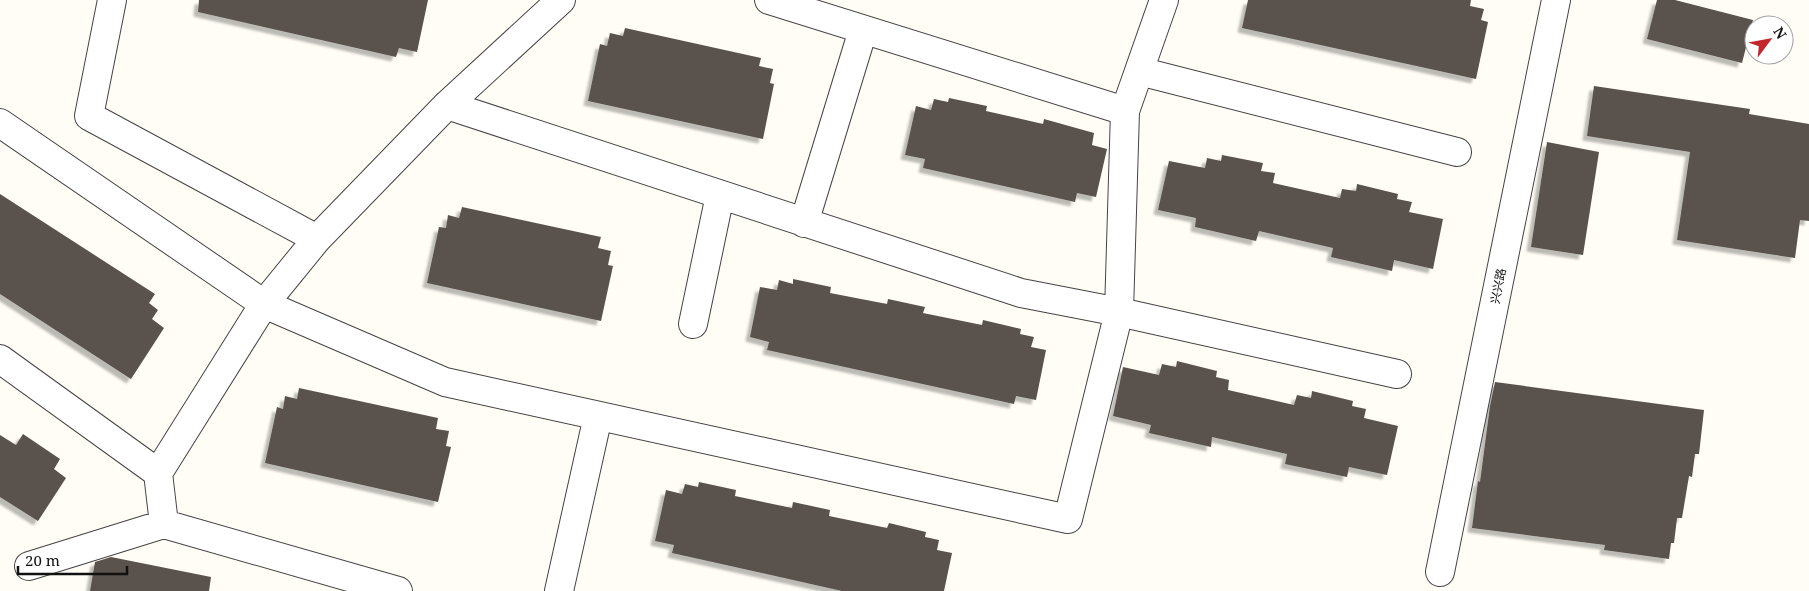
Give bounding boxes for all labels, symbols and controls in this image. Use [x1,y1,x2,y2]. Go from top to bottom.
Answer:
north arrow [1744,15,1794,65]
text: N [1769,23,1791,43]
street label: 兴兴路 [1486,267,1510,305]
scale bar [18,544,126,576]
text: 20 m [25,550,60,570]

